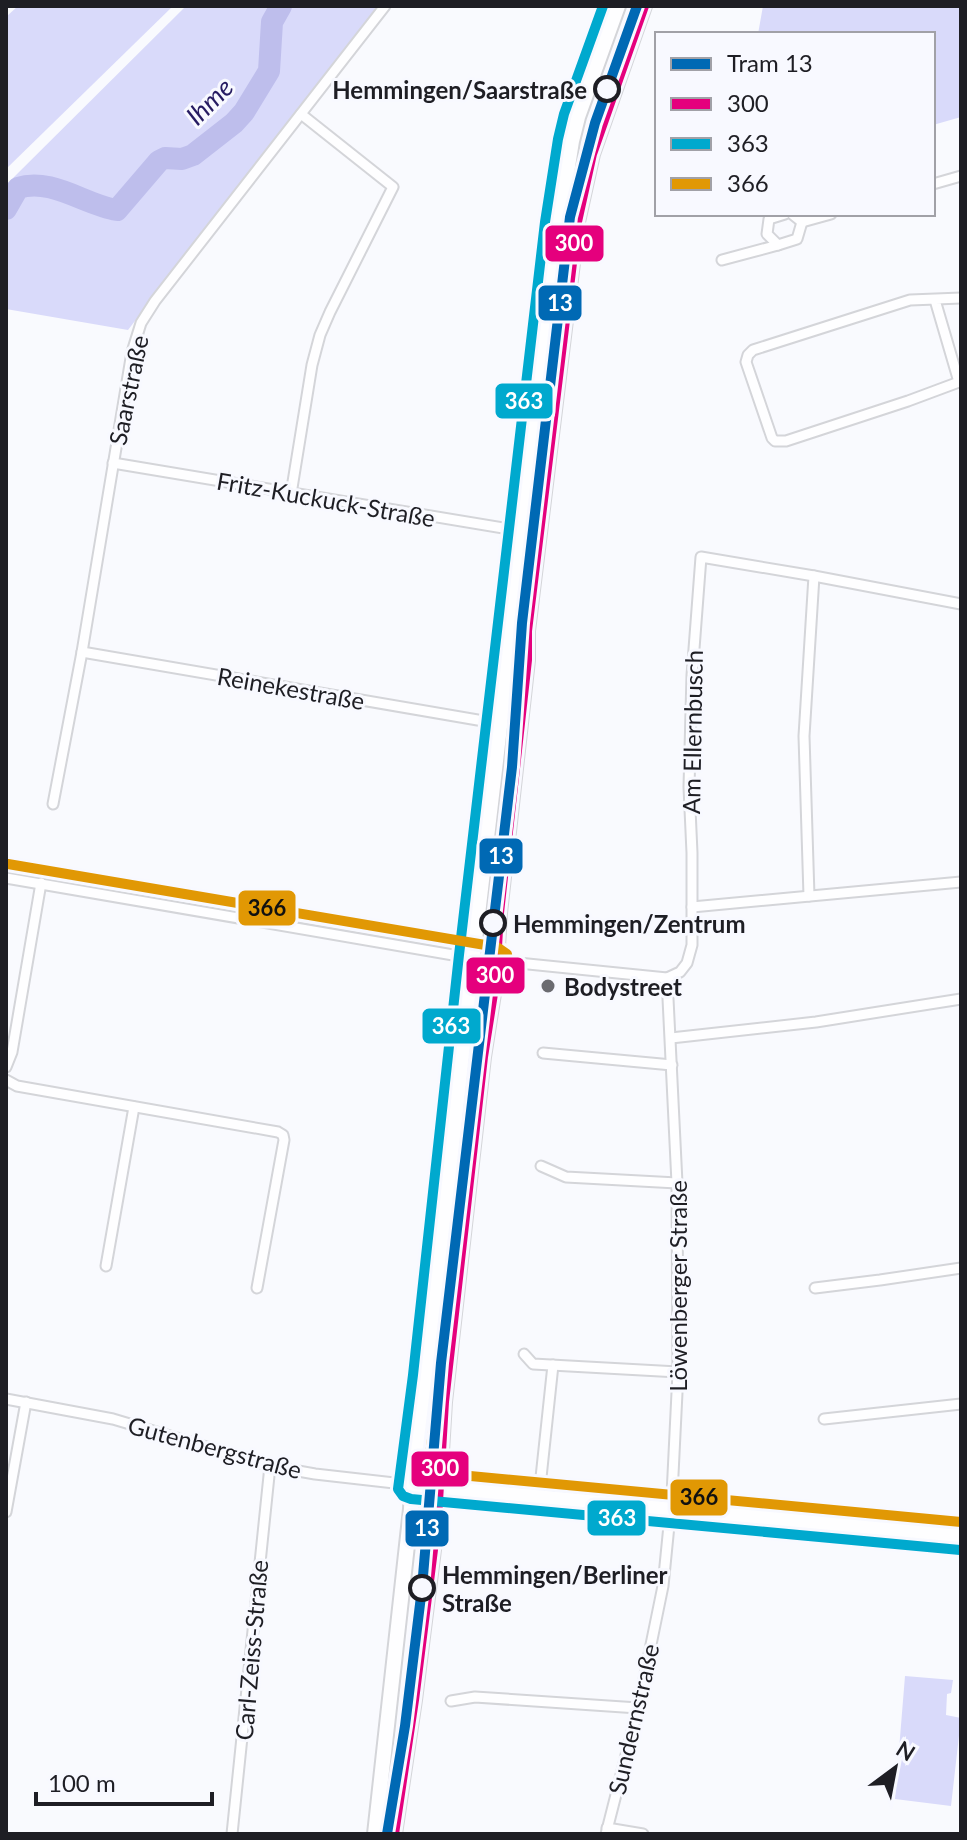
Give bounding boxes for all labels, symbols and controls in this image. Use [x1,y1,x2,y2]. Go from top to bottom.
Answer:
legend [655,32,935,216]
text: Tram 13 [727,48,813,77]
water label: Ihme [179,71,239,131]
place label: Hemmingen/Saarstraße [332,75,587,104]
marker: Hemmingen/Saarstraße [594,76,620,102]
text: 300 [727,88,769,117]
text: 363 [727,128,769,157]
text: 366 [727,168,769,197]
line badge: 300 [544,224,605,263]
text: 300 [555,229,593,256]
line badge: 13 [537,284,583,322]
text: 13 [547,289,573,316]
street label: Saarstraße [102,332,154,448]
line badge: 363 [494,382,554,420]
text: 363 [505,387,543,414]
street label: Fritz-Kuckuck-Straße [215,466,437,532]
street label: Am Ellernbusch [676,650,708,814]
street label: Reinekestraße [215,661,367,715]
line badge: 13 [478,837,524,875]
text: 13 [488,842,514,869]
line badge: 366 [237,889,297,927]
text: 366 [248,894,286,921]
place label: Hemmingen/Zentrum [513,909,745,938]
marker: Hemmingen/Zentrum [480,910,506,936]
line badge: 300 [465,956,526,995]
text: 300 [476,961,514,988]
place label: Bodystreet [564,972,682,1001]
marker: Bodystreet [539,977,557,995]
line badge: 363 [421,1007,482,1045]
text: 363 [432,1012,470,1039]
street label: Löwenberger Straße [663,1180,692,1392]
street label: Gutenbergstraße [125,1410,305,1484]
line badge: 300 [410,1450,470,1488]
text: 300 [421,1454,459,1481]
line badge: 366 [669,1478,729,1517]
text: 366 [680,1483,718,1510]
line badge: 363 [586,1499,647,1537]
text: 363 [598,1504,636,1531]
line badge: 13 [404,1509,450,1548]
text: 13 [414,1514,440,1541]
street label: Carl-Zeiss-Straße [229,1558,273,1742]
place label: Hemmingen/Berliner Straße [442,1560,668,1617]
marker: Hemmingen/Berliner Straße [409,1575,435,1601]
street label: Sundernstraße [602,1641,664,1797]
north arrow [855,1728,935,1808]
text: N [892,1735,920,1767]
scale bar [36,1756,212,1806]
text: 100 m [48,1768,116,1797]

